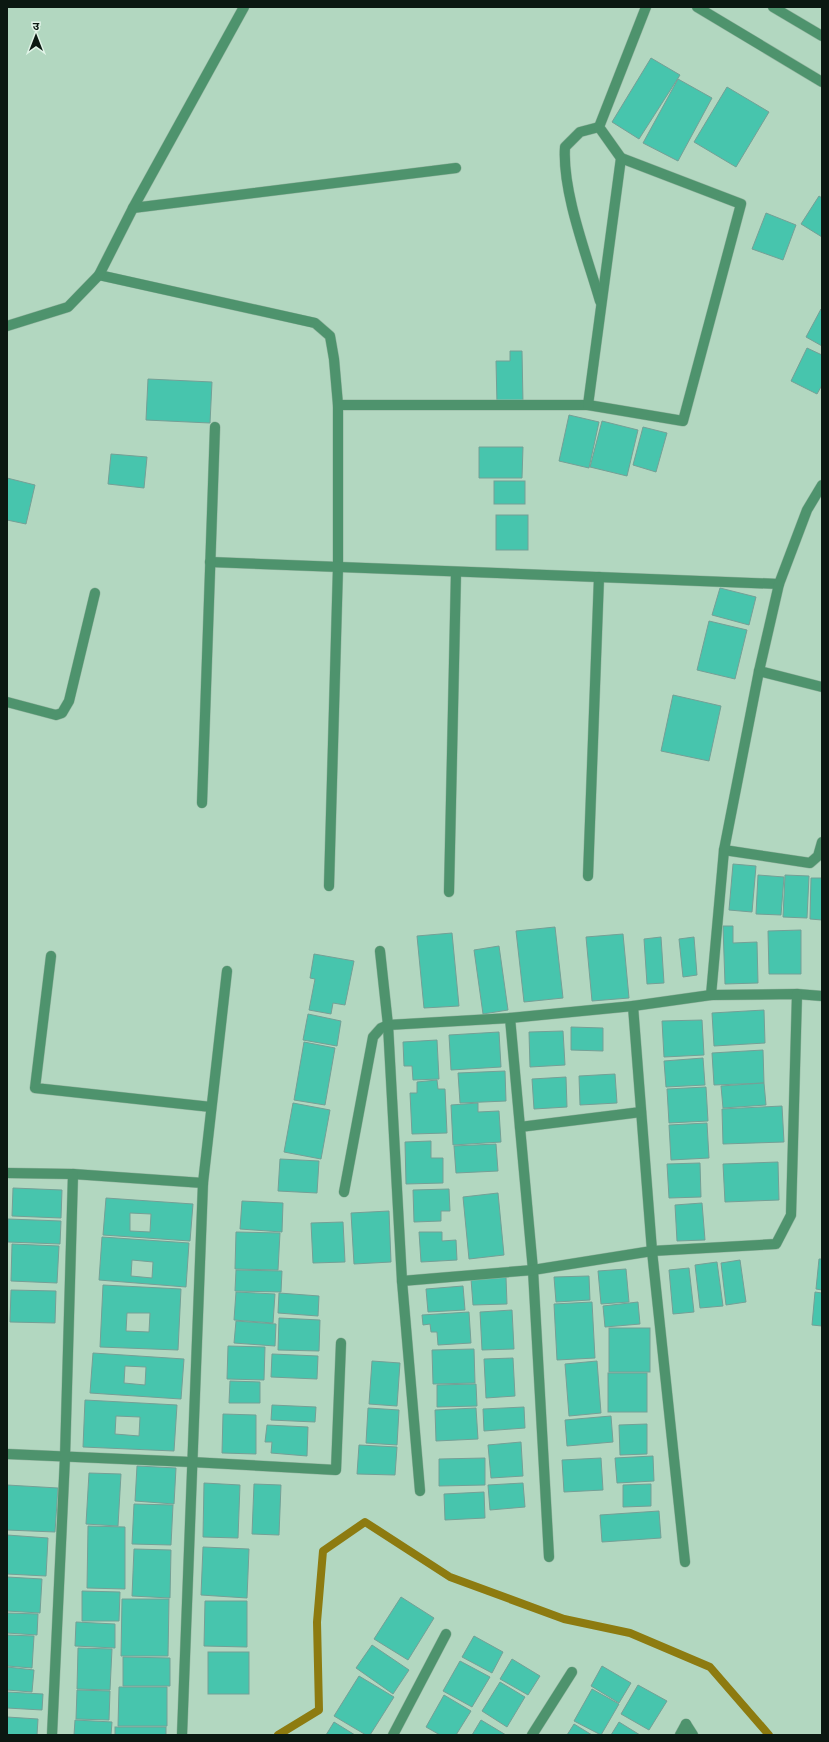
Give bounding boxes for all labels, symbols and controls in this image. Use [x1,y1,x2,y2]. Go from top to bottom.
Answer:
north arrow [16,16,56,56]
text: उ [33,19,40,32]

